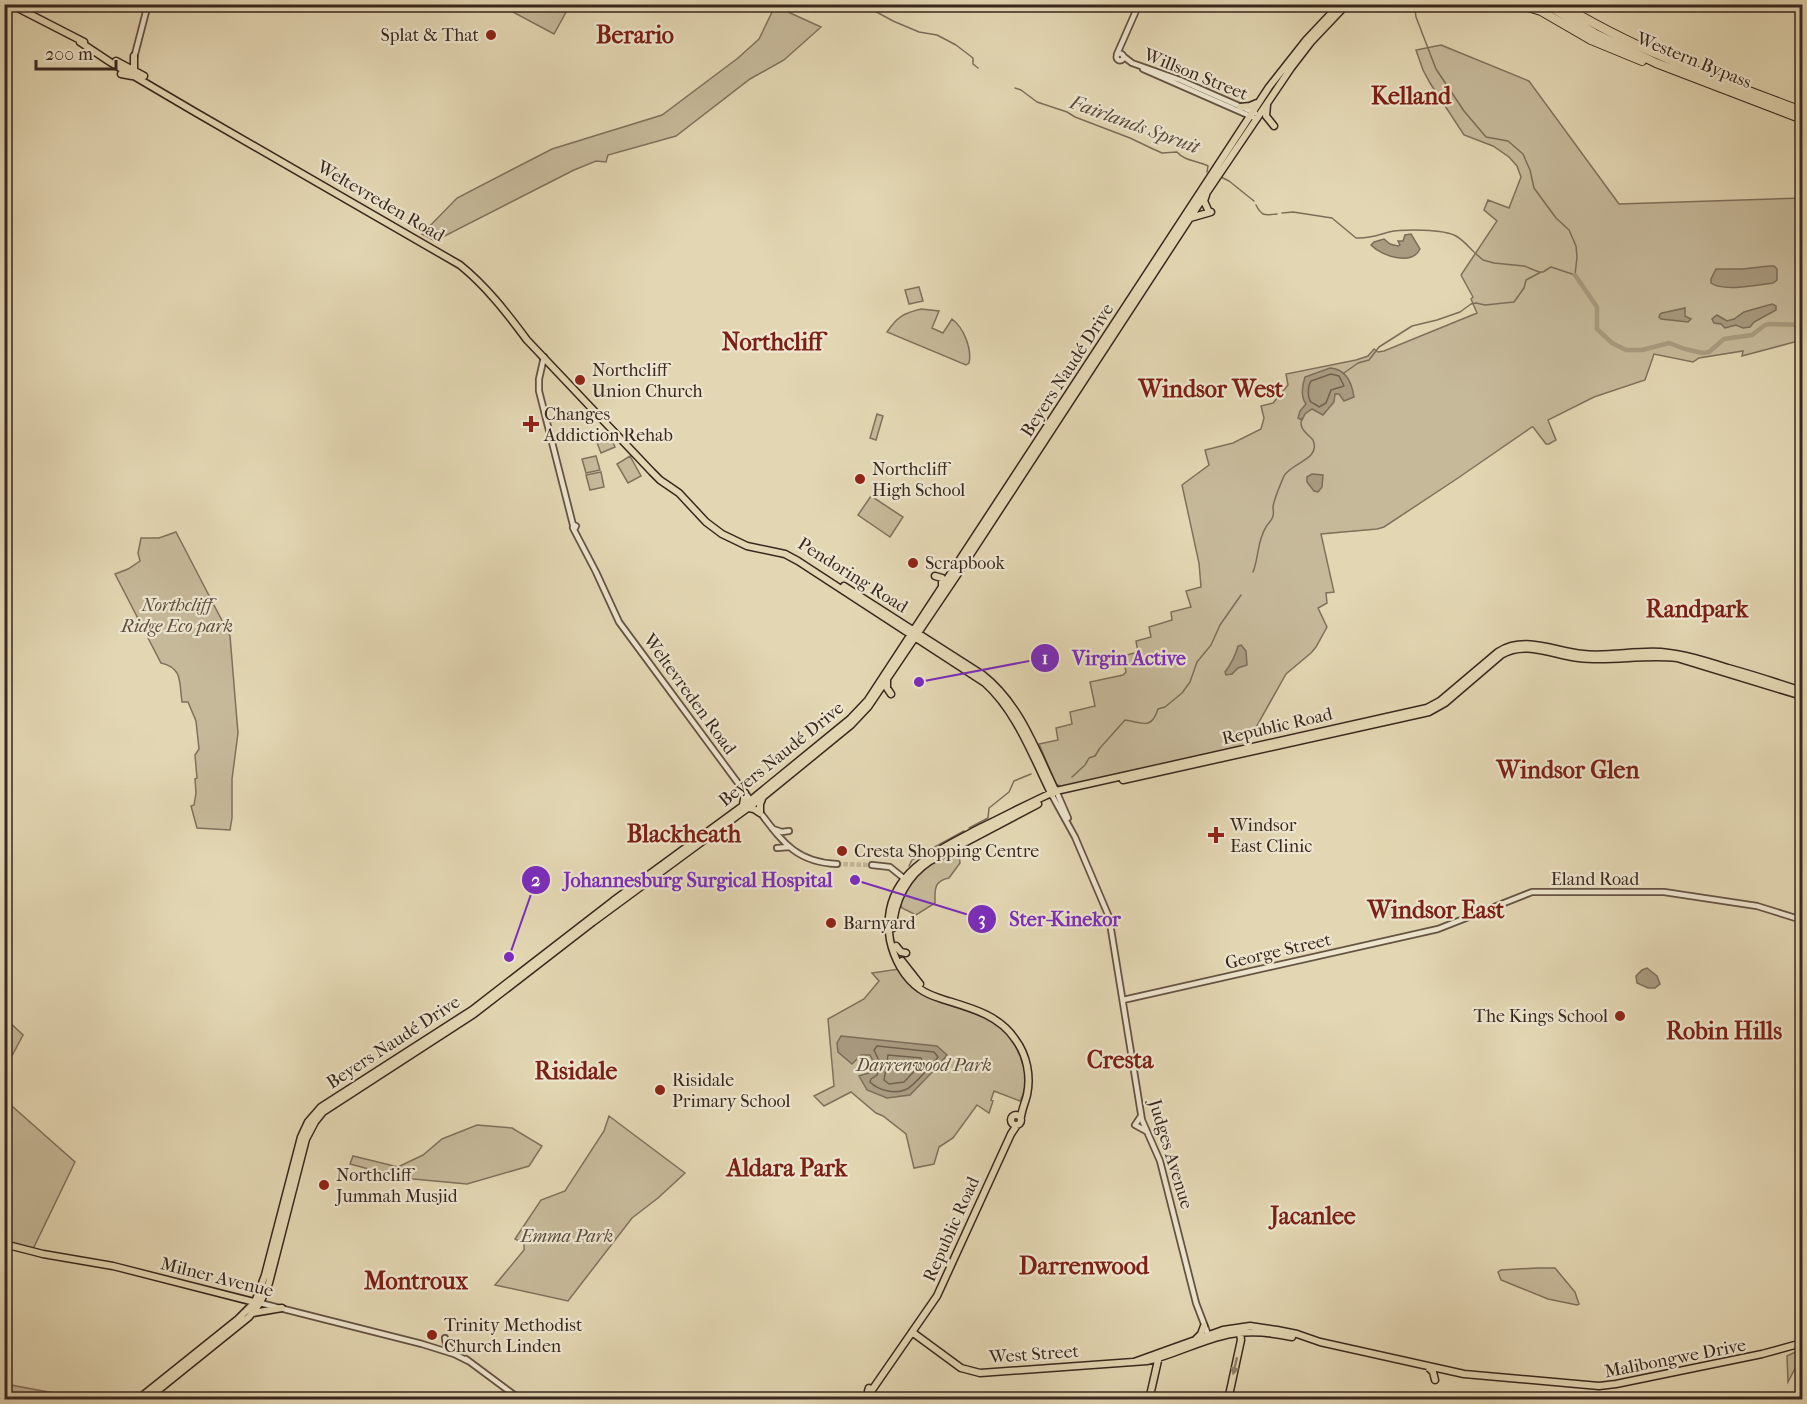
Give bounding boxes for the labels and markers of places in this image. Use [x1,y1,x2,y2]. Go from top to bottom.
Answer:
place label: Splat & That [381,25,480,46]
marker: Splat & That [484,28,498,42]
place label: Northcliff Union Church [592,360,703,402]
marker: Northcliff Union Church [573,373,587,387]
place label: Changes Addiction Rehab [543,404,673,446]
marker: Changes Addiction Rehab [522,415,540,433]
place label: Northcliff High School [872,459,965,501]
marker: Northcliff High School [853,472,867,486]
place label: Scrapbook [925,553,1005,574]
marker: Scrapbook [906,556,920,570]
callout: Virgin Active [1030,639,1198,677]
place label: Windsor East Clinic [1229,815,1312,857]
marker: Windsor East Clinic [1207,826,1225,844]
place label: Cresta Shopping Centre [854,841,1039,862]
marker: Cresta Shopping Centre [835,844,849,858]
callout: Johannesburg Surgical Hospital [521,861,844,899]
callout: Ster-Kinekor [967,900,1132,938]
place label: Barnyard [843,913,916,934]
marker: Barnyard [824,916,838,930]
place label: The Kings School [1473,1006,1608,1027]
marker: The Kings School [1613,1009,1627,1023]
place label: Risidale Primary School [672,1070,791,1112]
marker: Risidale Primary School [653,1083,667,1097]
place label: Northcliff Jummah Musjid [334,1165,458,1207]
marker: Northcliff Jummah Musjid [317,1178,331,1192]
place label: Trinity Methodist Church Linden [444,1315,583,1357]
marker: Trinity Methodist Church Linden [425,1328,439,1342]

